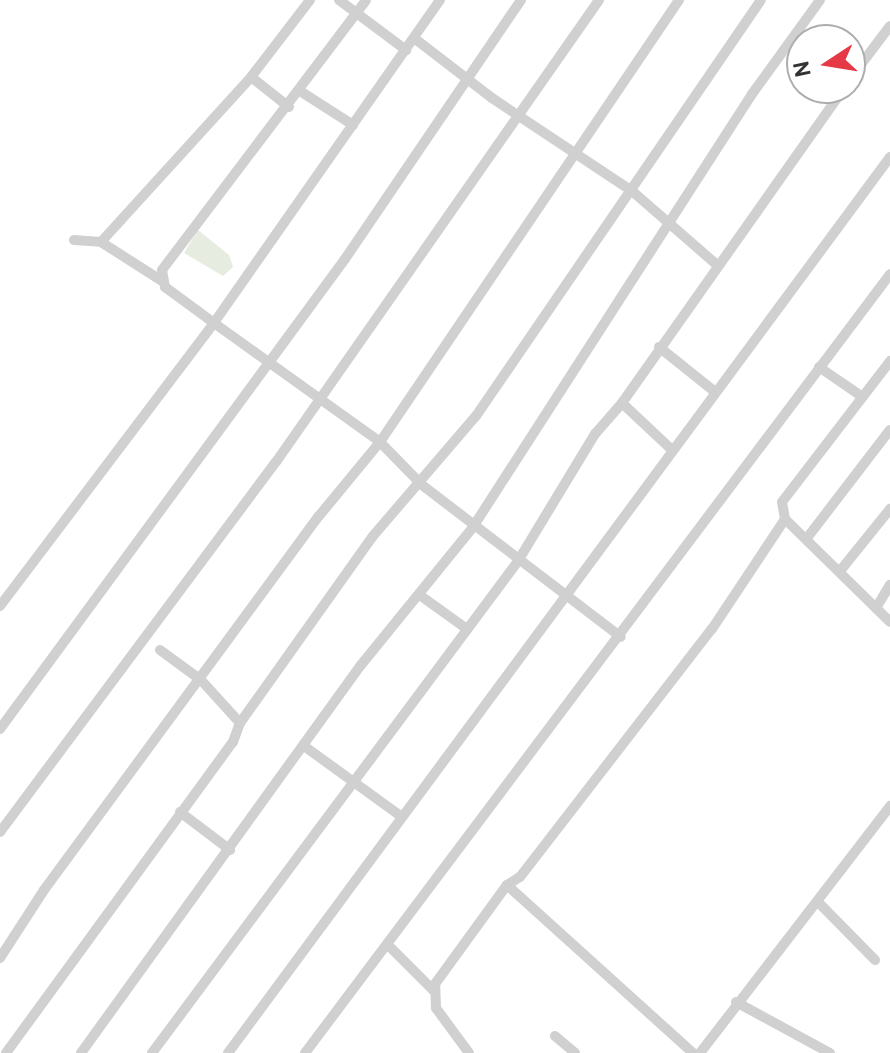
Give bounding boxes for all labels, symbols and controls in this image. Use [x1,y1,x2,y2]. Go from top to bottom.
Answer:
north arrow [786,24,866,104]
text: N [789,58,819,79]

